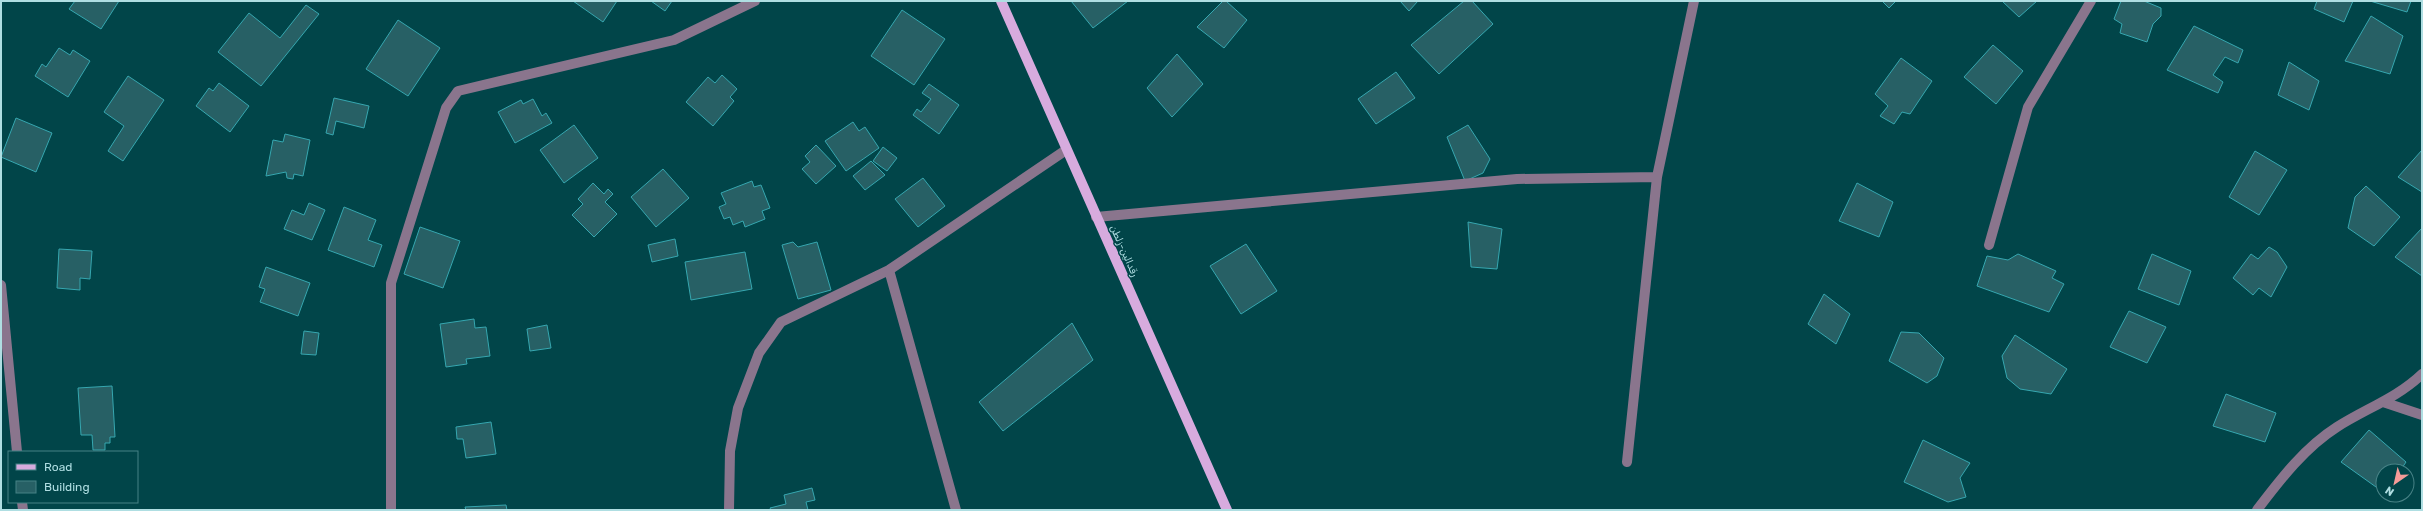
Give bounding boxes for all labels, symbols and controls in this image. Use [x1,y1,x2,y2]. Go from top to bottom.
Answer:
street label: رقدالين-زلطن [1107,223,1141,279]
legend [8,451,138,503]
text: Road [44,460,72,474]
north arrow [2375,463,2415,503]
text: Building [44,480,90,494]
text: N [2383,483,2397,498]

